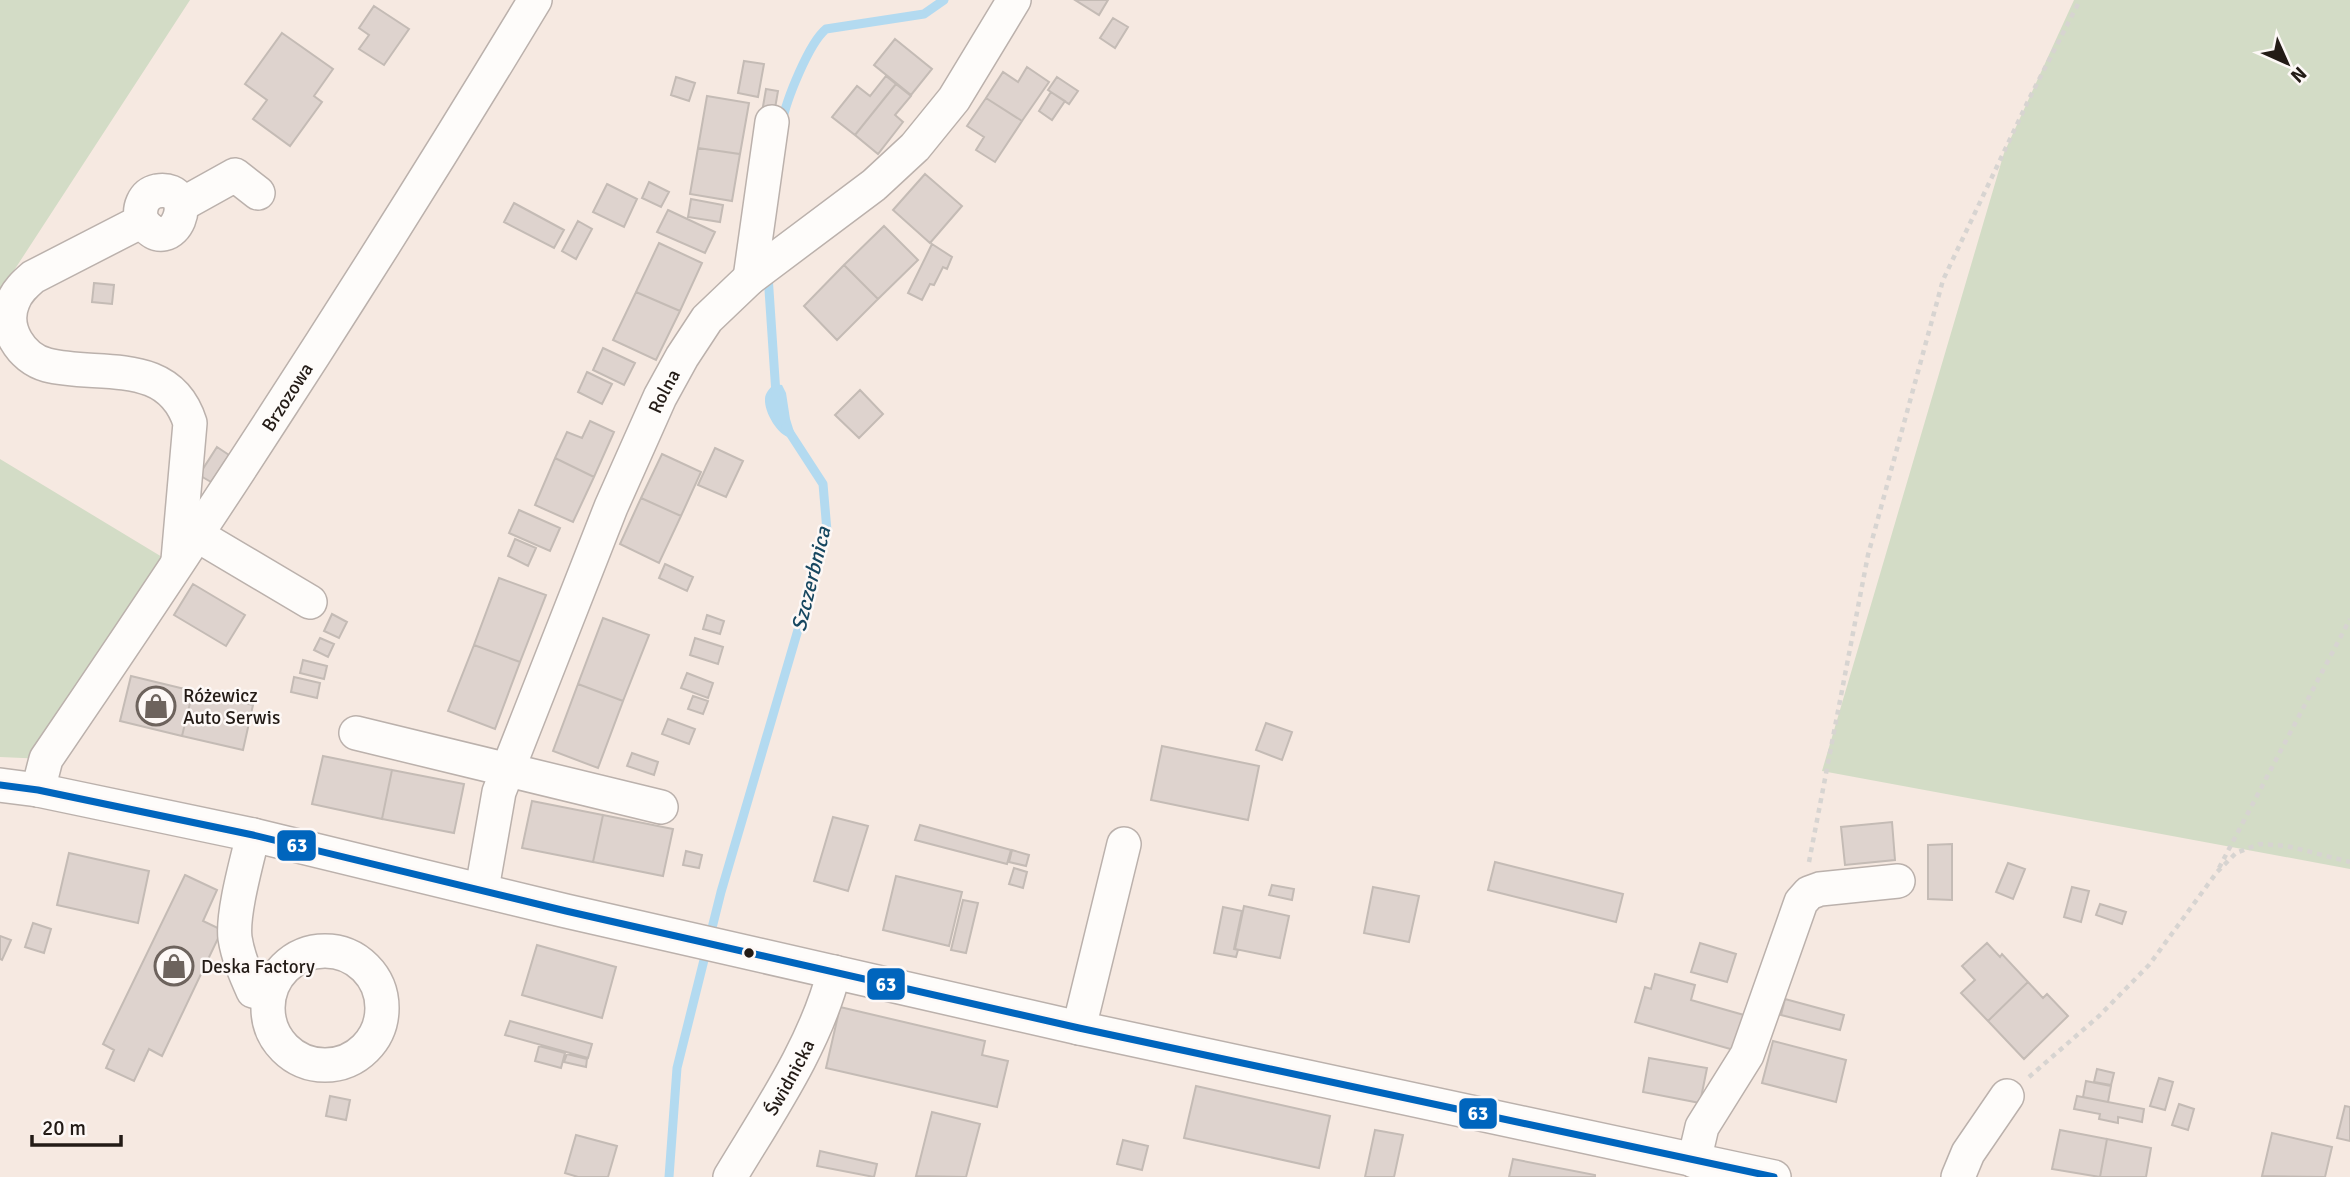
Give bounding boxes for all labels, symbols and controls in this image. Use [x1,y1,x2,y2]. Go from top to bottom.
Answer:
north arrow [2252,28,2322,98]
text: N [2285,61,2311,87]
street label: Brzozowa [257,358,319,436]
street label: Rolna [643,365,686,417]
water label: Szczerbnica [785,523,837,634]
place label: Różewicz Auto Serwis [183,684,280,730]
shop icon: Różewicz Auto Serwis [135,685,177,727]
line badge: 63 [276,829,317,862]
text: 63 [287,834,307,858]
shop icon: Deska Factory [153,945,195,987]
unlabelled marker [742,946,756,960]
place label: Deska Factory [201,955,315,979]
line badge: 63 [866,967,906,1001]
text: 63 [876,973,896,997]
street label: Świdnicka [759,1036,820,1120]
line badge: 63 [1458,1097,1498,1130]
text: 63 [1468,1102,1488,1126]
scale bar [32,1104,121,1148]
text: 20 m [42,1115,86,1141]

